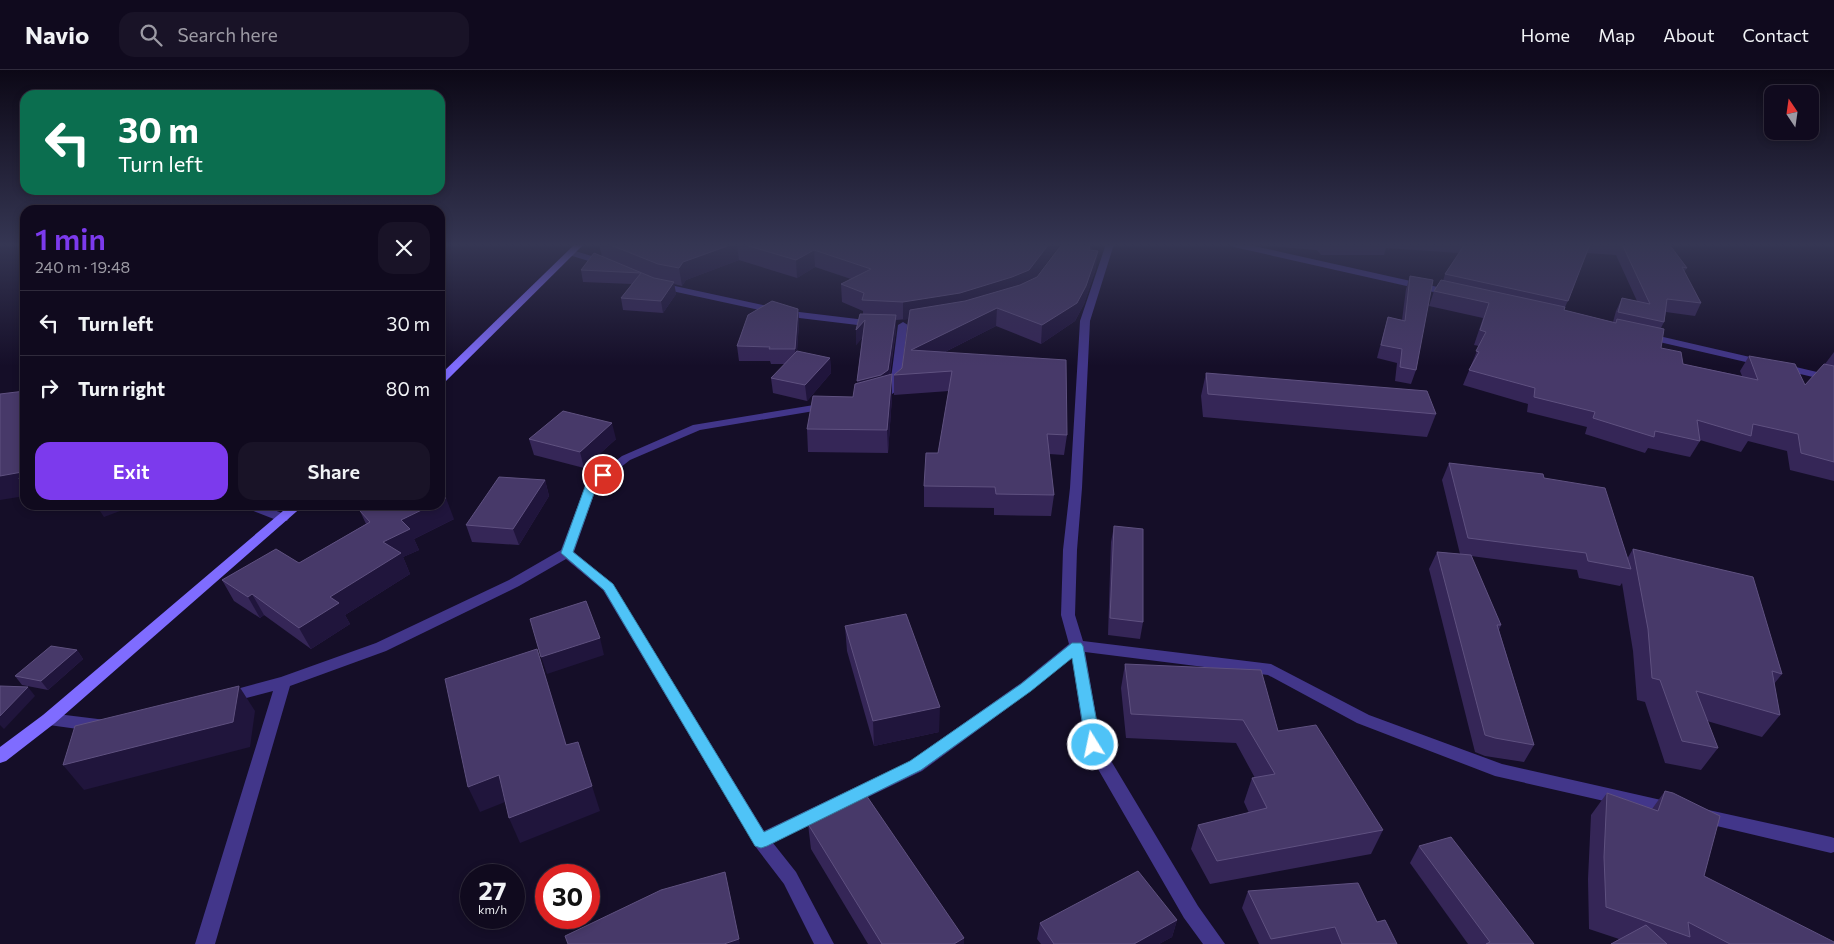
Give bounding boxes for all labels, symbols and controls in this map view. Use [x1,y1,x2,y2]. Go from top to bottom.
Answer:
search box [119,12,469,57]
text: Navio [25,20,89,49]
icon: search [137,21,165,49]
text: Search here [177,23,278,46]
text: Home [1521,24,1570,46]
text: Map [1598,24,1635,46]
text: About [1663,24,1715,46]
text: Contact [1743,24,1809,46]
north arrow [1764,85,1819,140]
map controls [1764,85,1819,140]
text: 30 m [118,107,199,150]
icon: left [35,110,100,175]
text: Turn left [118,150,203,177]
text: 1 min [35,219,106,256]
button: close [378,222,430,274]
text: 240 m · 19:48 [35,257,130,276]
icon: left [35,309,63,337]
text: Turn left [78,312,153,335]
text: 30 m [387,312,430,335]
icon: right [35,374,63,402]
text: Turn right [78,377,165,400]
text: 80 m [386,377,430,400]
button: Exit [35,442,228,500]
button: Share [238,442,430,500]
pin [582,454,624,496]
icon: arrive [589,461,617,489]
position arrow [1066,718,1118,770]
speed limit sign: 30 [535,864,600,929]
text: 27 [479,875,506,905]
text: km/h [478,902,507,916]

